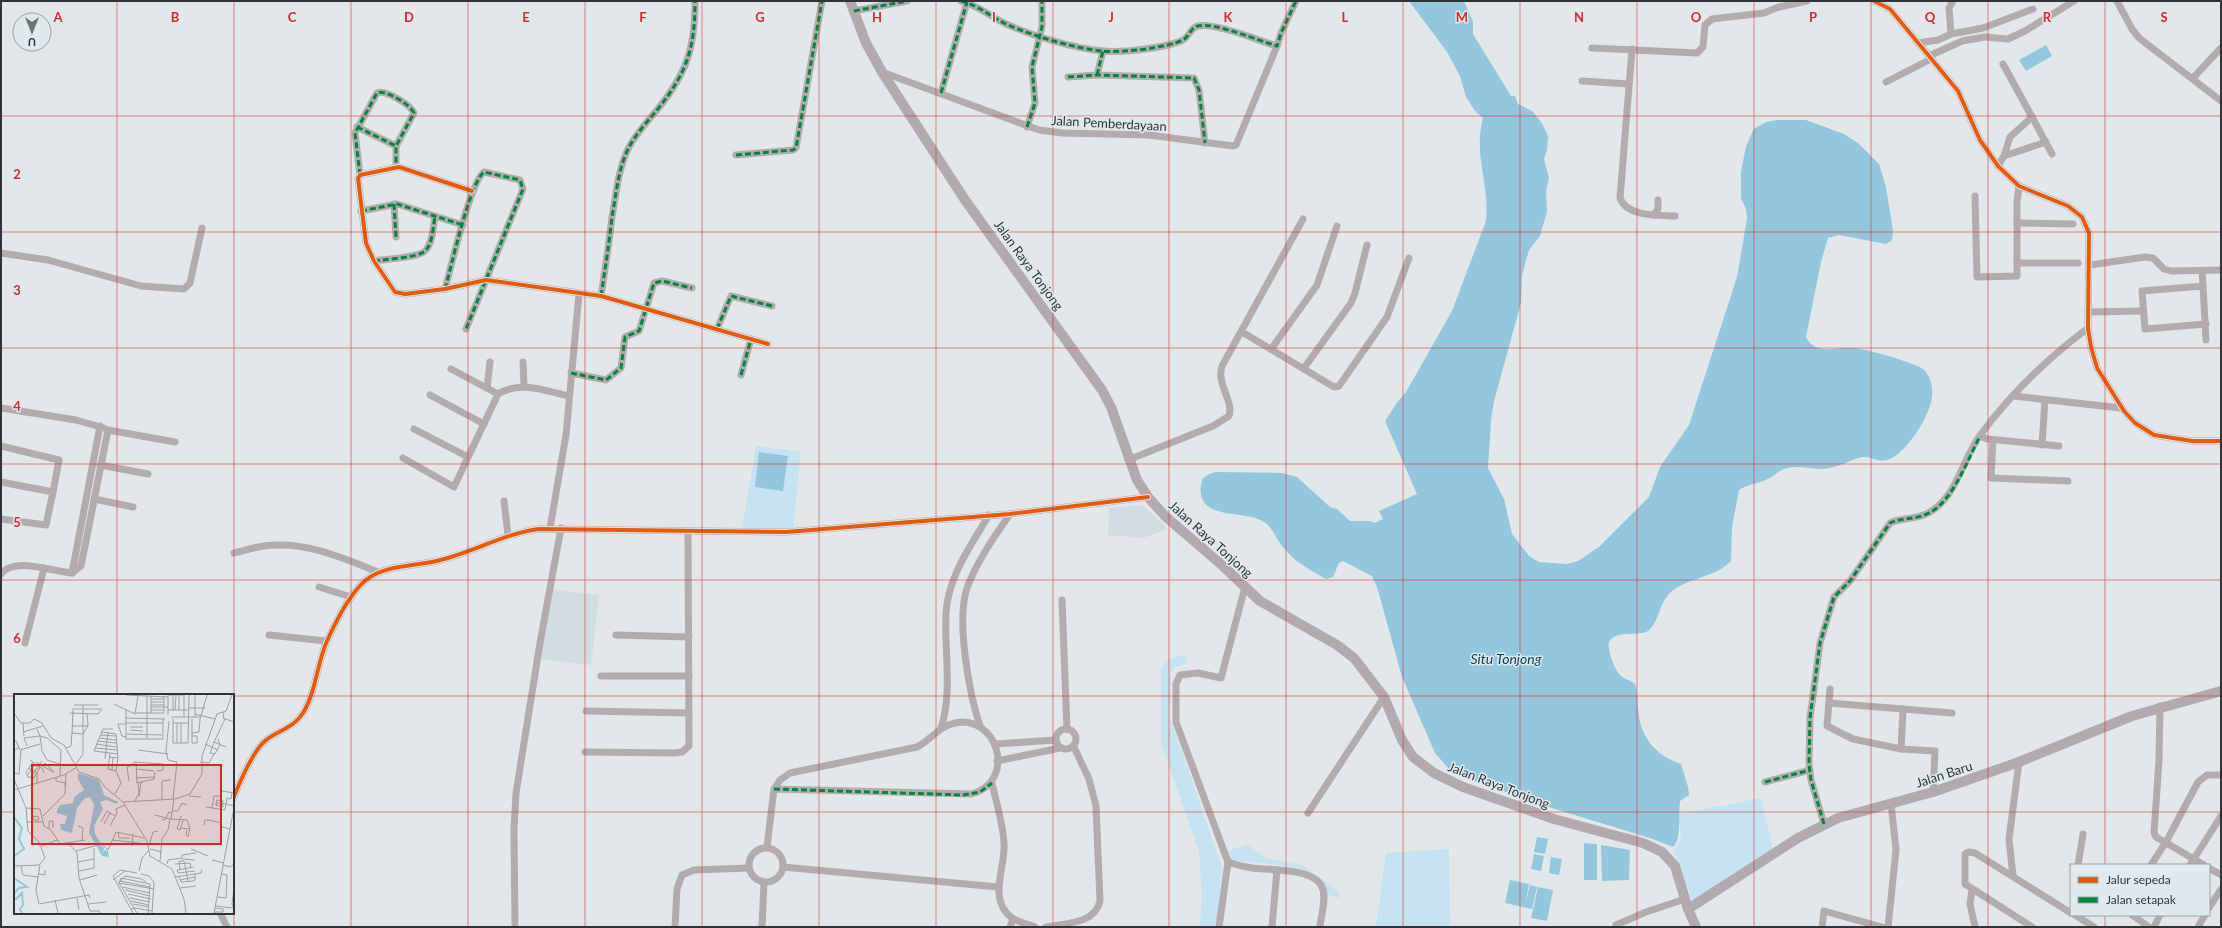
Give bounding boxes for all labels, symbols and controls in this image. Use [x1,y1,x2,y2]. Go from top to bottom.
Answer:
text: A [52,9,63,25]
text: B [171,9,180,25]
text: C [288,9,297,25]
text: D [404,9,414,25]
text: E [522,9,530,25]
text: F [639,9,647,25]
text: G [755,9,765,25]
text: H [872,9,882,25]
text: I [992,9,996,25]
text: J [1108,9,1114,25]
text: K [1224,9,1234,25]
text: L [1342,9,1349,25]
text: M [1456,9,1468,25]
text: N [1574,9,1584,25]
text: O [1691,9,1702,25]
text: P [1809,9,1817,25]
text: Q [1925,9,1936,25]
text: R [2043,9,2052,25]
text: S [2160,9,2168,25]
north arrow [12,12,52,52]
text: U [28,36,36,49]
street label: Jalan Pemberdayaan [1051,112,1167,134]
text: 2 [13,166,21,182]
street label: Jalan Raya Tonjong [991,217,1067,313]
text: 3 [13,282,21,298]
text: 4 [13,398,21,414]
street label: Jalan Raya Tonjong [1166,497,1256,581]
text: 5 [13,514,21,530]
text: 6 [13,630,21,646]
water label: Situ Tonjong [1471,650,1542,667]
inset map [14,694,234,914]
street label: Jalan Baru [1914,757,1974,791]
street label: Jalan Raya Tonjong [1446,758,1552,812]
legend [2070,864,2210,916]
text: Jalur sepeda [2106,872,2171,887]
text: Jalan setapak [2106,892,2177,907]

